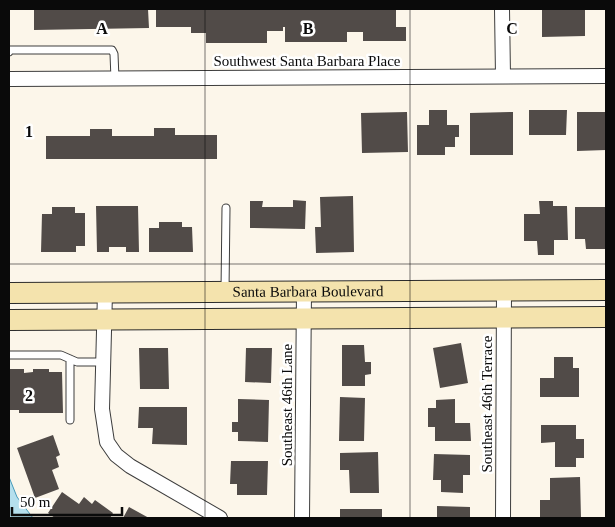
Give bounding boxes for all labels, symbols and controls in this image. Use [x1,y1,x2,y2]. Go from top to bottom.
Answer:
text: A [96,20,108,37]
text: B [303,20,314,37]
text: C [506,20,518,37]
street label: Southwest Santa Barbara Place [213,53,401,69]
text: 1 [25,123,33,140]
street label: Santa Barbara Boulevard [232,283,384,300]
street label: Southeast 46th Terrace [479,335,495,472]
street label: Southeast 46th Lane [279,343,295,466]
text: 2 [25,387,33,404]
scale bar [12,484,122,516]
text: 50 m [20,494,51,510]

